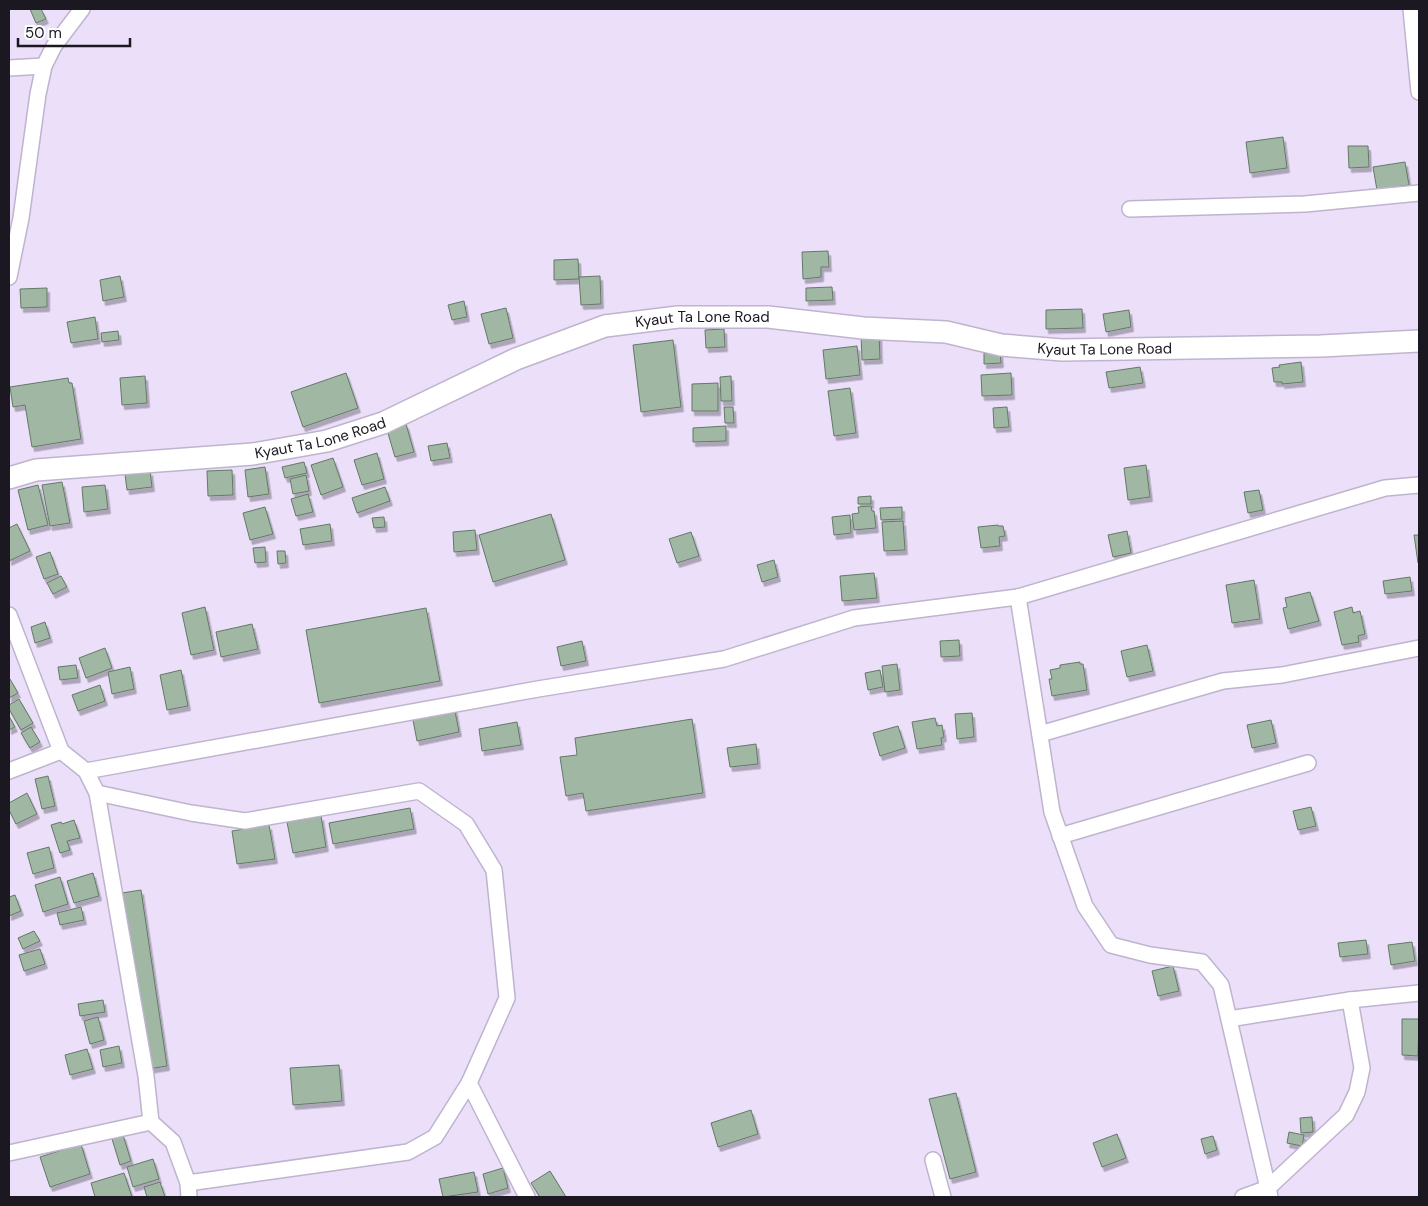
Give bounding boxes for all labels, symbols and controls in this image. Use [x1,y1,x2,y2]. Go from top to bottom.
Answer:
scale bar [18,15,130,47]
text: 50 m [25,23,62,43]
street label: Kyaut Ta Lone Road [634,307,770,332]
street label: Kyaut Ta Lone Road [1037,338,1172,360]
street label: Kyaut Ta Lone Road [253,413,389,464]

